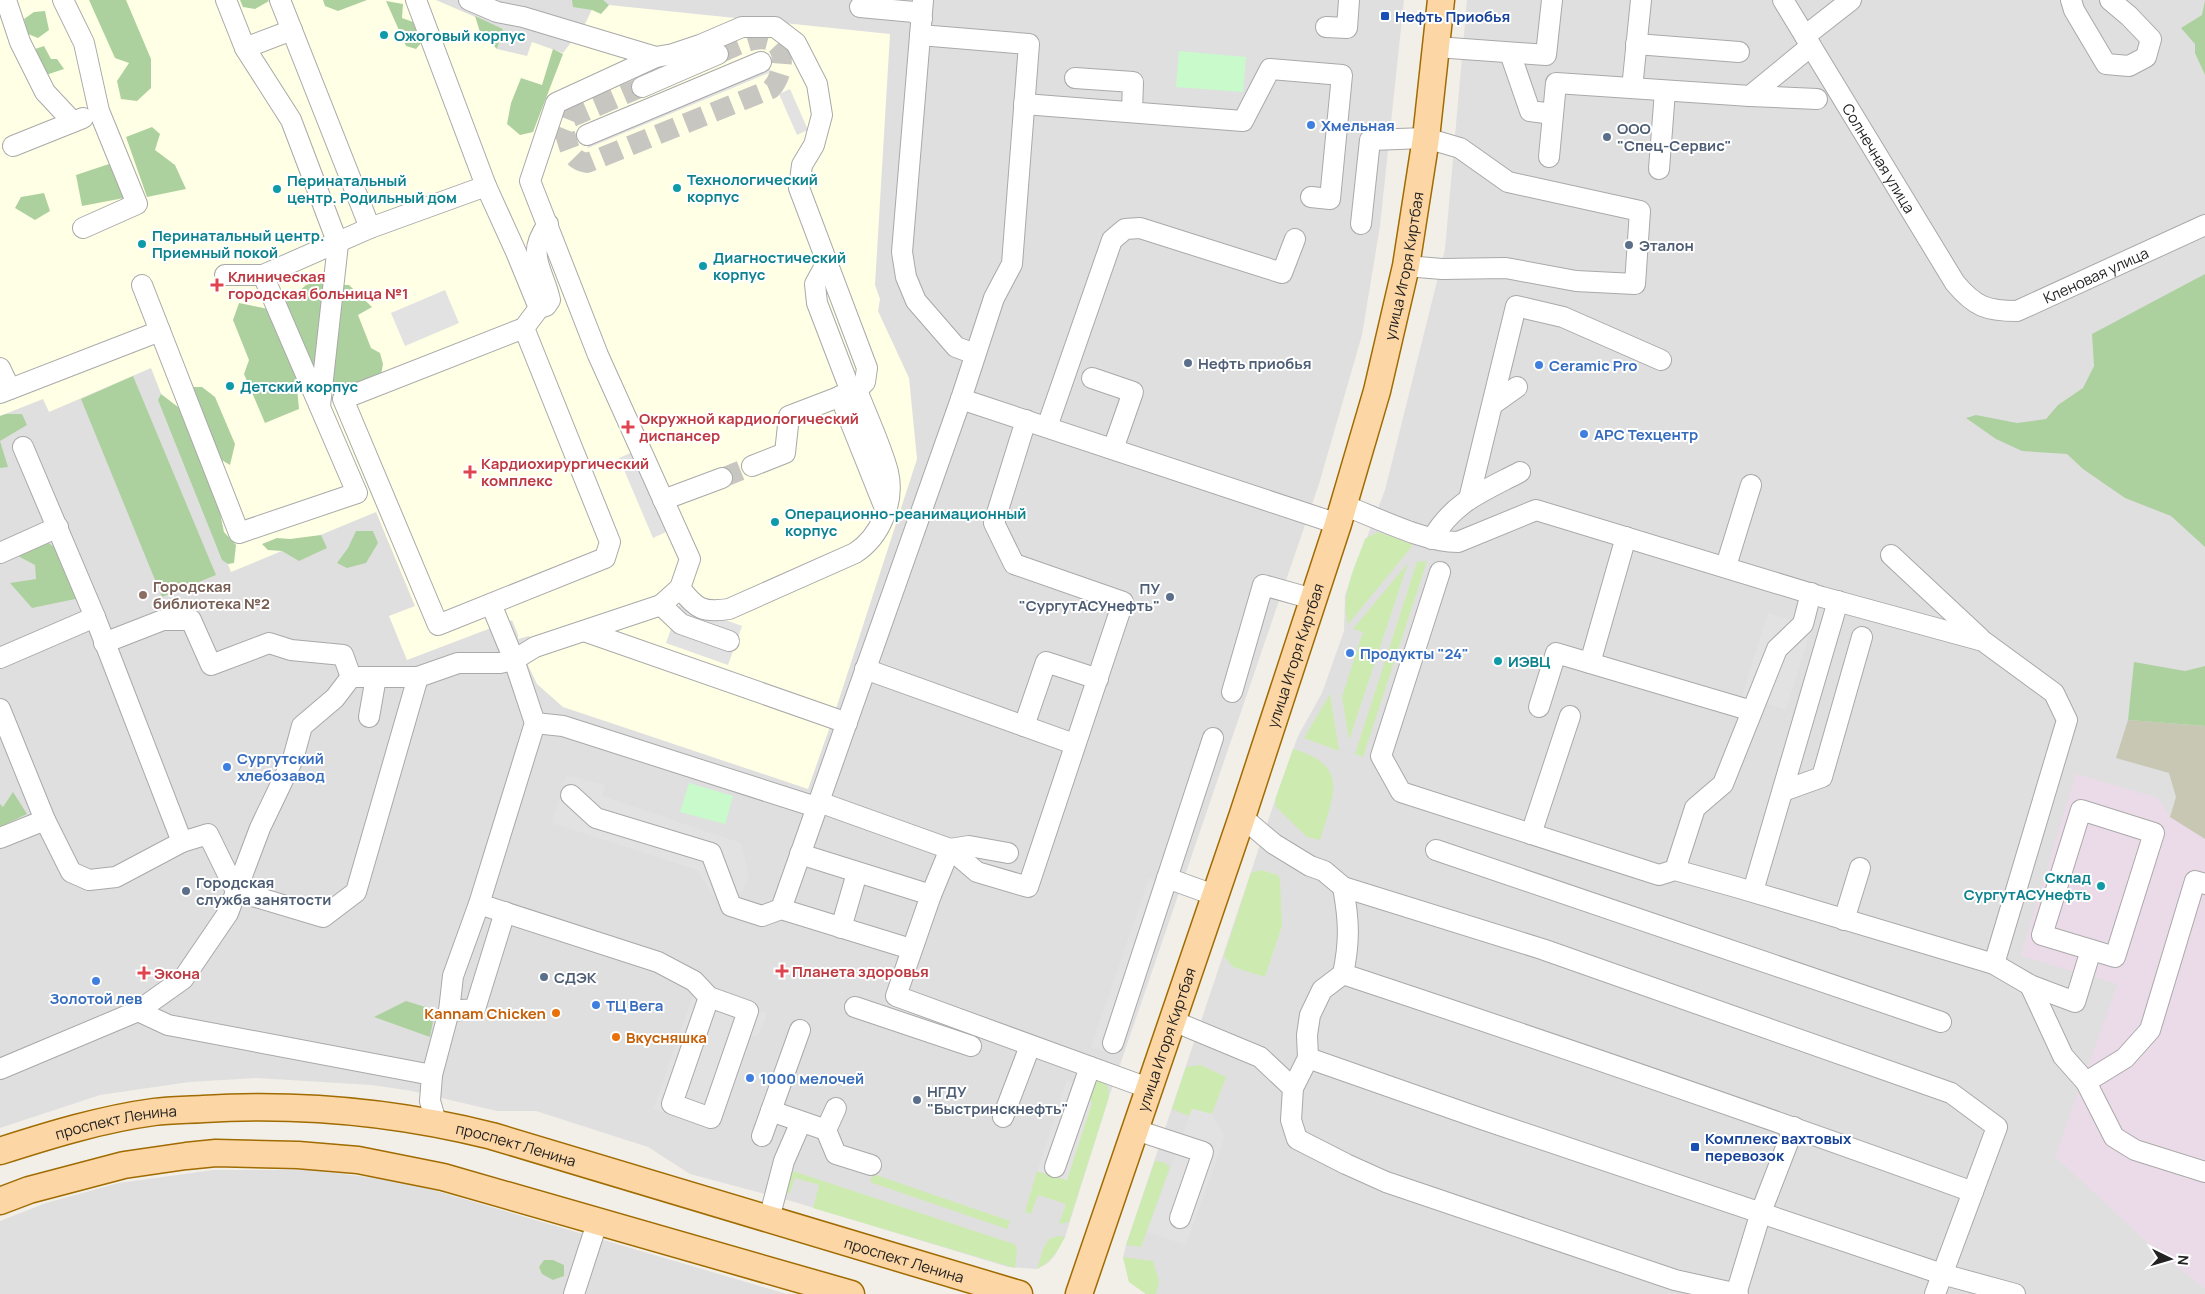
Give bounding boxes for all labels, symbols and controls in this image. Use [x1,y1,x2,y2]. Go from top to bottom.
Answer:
place label: Нефть Приобья [1395,6,1510,27]
marker: Нефть Приобья [1379,10,1391,22]
place label: Ожоговый корпус [394,25,526,46]
marker: Ожоговый корпус [378,29,390,41]
street label: Солнечная улица [1838,99,1921,217]
place label: Хмельная [1321,115,1395,136]
place label: ООО "Спец-Сервис" [1617,118,1732,156]
marker: Хмельная [1305,119,1317,131]
marker: ООО "Спец-Сервис" [1601,131,1613,143]
place label: Технологический корпус [687,169,818,207]
place label: Перинатальный центр. Родильный дом [287,170,457,208]
marker: Технологический корпус [671,182,683,194]
marker: Перинатальный центр. Родильный дом [271,183,283,195]
street label: улица Игоря Киртбая [1379,190,1428,342]
place label: Перинатальный центр. Приемный покой [152,225,324,263]
place label: Эталон [1639,235,1694,256]
marker: Перинатальный центр. Приемный покой [136,238,148,250]
marker: Эталон [1623,239,1635,251]
street label: Кленовая улица [2040,242,2152,308]
place label: Диагностический корпус [713,247,846,285]
marker: Диагностический корпус [697,260,709,272]
place label: Клиническая городская больница №1 [228,266,408,304]
marker: Клиническая городская больница №1 [210,278,224,292]
place label: Нефть приобья [1198,353,1312,374]
place label: Ceramic Pro [1549,355,1638,376]
marker: Нефть приобья [1182,357,1194,369]
marker: Ceramic Pro [1533,359,1545,371]
place label: Детский корпус [240,376,358,397]
marker: Детский корпус [224,380,236,392]
place label: Окружной кардиологический диспансер [639,408,859,446]
marker: Окружной кардиологический диспансер [621,420,635,434]
place label: АРС Техцентр [1594,424,1698,445]
marker: АРС Техцентр [1578,428,1590,440]
place label: Кардиохирургический комплекс [481,453,649,491]
marker: Кардиохирургический комплекс [463,465,477,479]
place label: Операционно-реанимационный корпус [785,503,1026,541]
marker: Операционно-реанимационный корпус [769,516,781,528]
place label: Городская библиотека №2 [153,576,270,614]
place label: ПУ "СургутАСУнефть" [1019,578,1160,616]
street label: улица Игоря Киртбая [1261,581,1328,731]
marker: Городская библиотека №2 [137,589,149,601]
marker: ПУ "СургутАСУнефть" [1164,591,1176,603]
place label: Продукты "24" [1360,643,1469,664]
marker: Продукты "24" [1344,647,1356,659]
place label: ИЭВЦ [1508,651,1551,672]
marker: ИЭВЦ [1492,655,1504,667]
place label: Сургутский хлебозавод [237,748,325,786]
marker: Сургутский хлебозавод [221,761,233,773]
place label: Склад СургутАСУнефть [1964,867,2091,905]
place label: Городская служба занятости [196,872,331,910]
marker: Склад СургутАСУнефть [2095,880,2107,892]
marker: Городская служба занятости [180,885,192,897]
place label: Планета здоровья [792,961,929,982]
place label: Экона [154,963,200,984]
marker: Планета здоровья [776,965,788,977]
street label: улица Игоря Киртбая [1132,965,1200,1114]
marker: Экона [138,967,150,979]
place label: СДЭК [554,967,597,988]
marker: СДЭК [538,971,550,983]
marker: Золотой лев [90,975,102,987]
place label: Золотой лев [50,988,142,1009]
place label: ТЦ Вега [606,995,664,1016]
marker: ТЦ Вега [590,999,602,1011]
place label: Kannam Chicken [424,1003,546,1024]
marker: Kannam Chicken [550,1007,562,1019]
place label: Вкусняшка [626,1027,707,1048]
marker: Вкусняшка [610,1031,622,1043]
place label: 1000 мелочей [760,1068,864,1089]
marker: 1000 мелочей [744,1072,756,1084]
place label: НГДУ "Быстринскнефть" [927,1081,1069,1119]
marker: НГДУ "Быстринскнефть" [911,1094,923,1106]
street label: проспект Ленина [53,1100,177,1144]
street label: проспект Ленина [454,1117,579,1171]
place label: Комплекс вахтовых перевозок [1705,1128,1852,1166]
marker: Комплекс вахтовых перевозок [1689,1141,1701,1153]
street label: проспект Ленина [842,1232,967,1287]
north arrow [2145,1234,2195,1284]
text: N [2174,1254,2193,1266]

